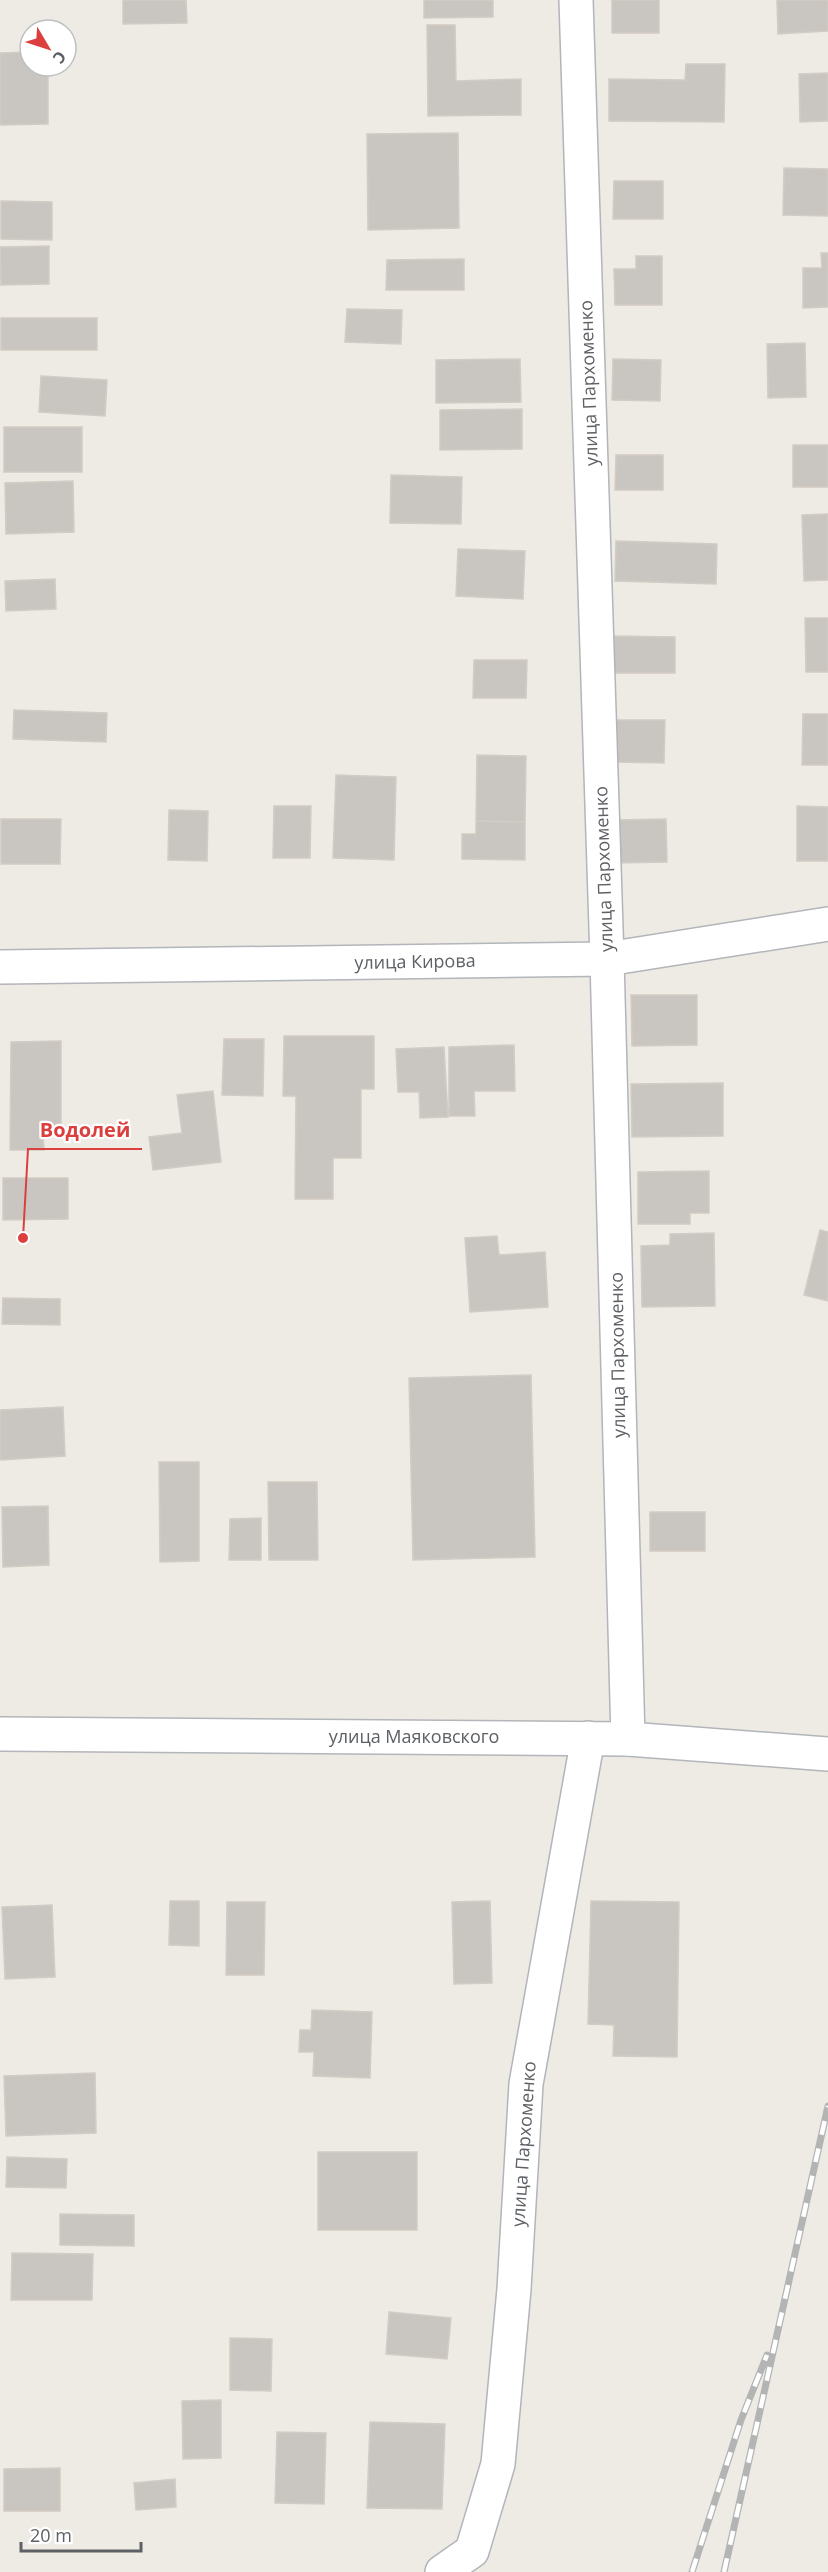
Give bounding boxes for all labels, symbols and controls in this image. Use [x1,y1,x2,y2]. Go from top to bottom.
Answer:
north arrow [18,18,78,78]
text: С [48,47,71,68]
street label: улица Пархоменко [573,300,603,466]
street label: улица Пархоменко [588,786,618,952]
street label: улица Кирова [354,948,476,974]
callout: Водолей [28,1111,142,1149]
text: Водолей [40,1116,130,1143]
street label: улица Пархоменко [604,1272,630,1438]
street label: улица Маяковского [329,1724,499,1748]
street label: улица Пархоменко [505,2060,541,2228]
scale bar [21,2515,141,2553]
text: 20 m [30,2523,72,2547]

